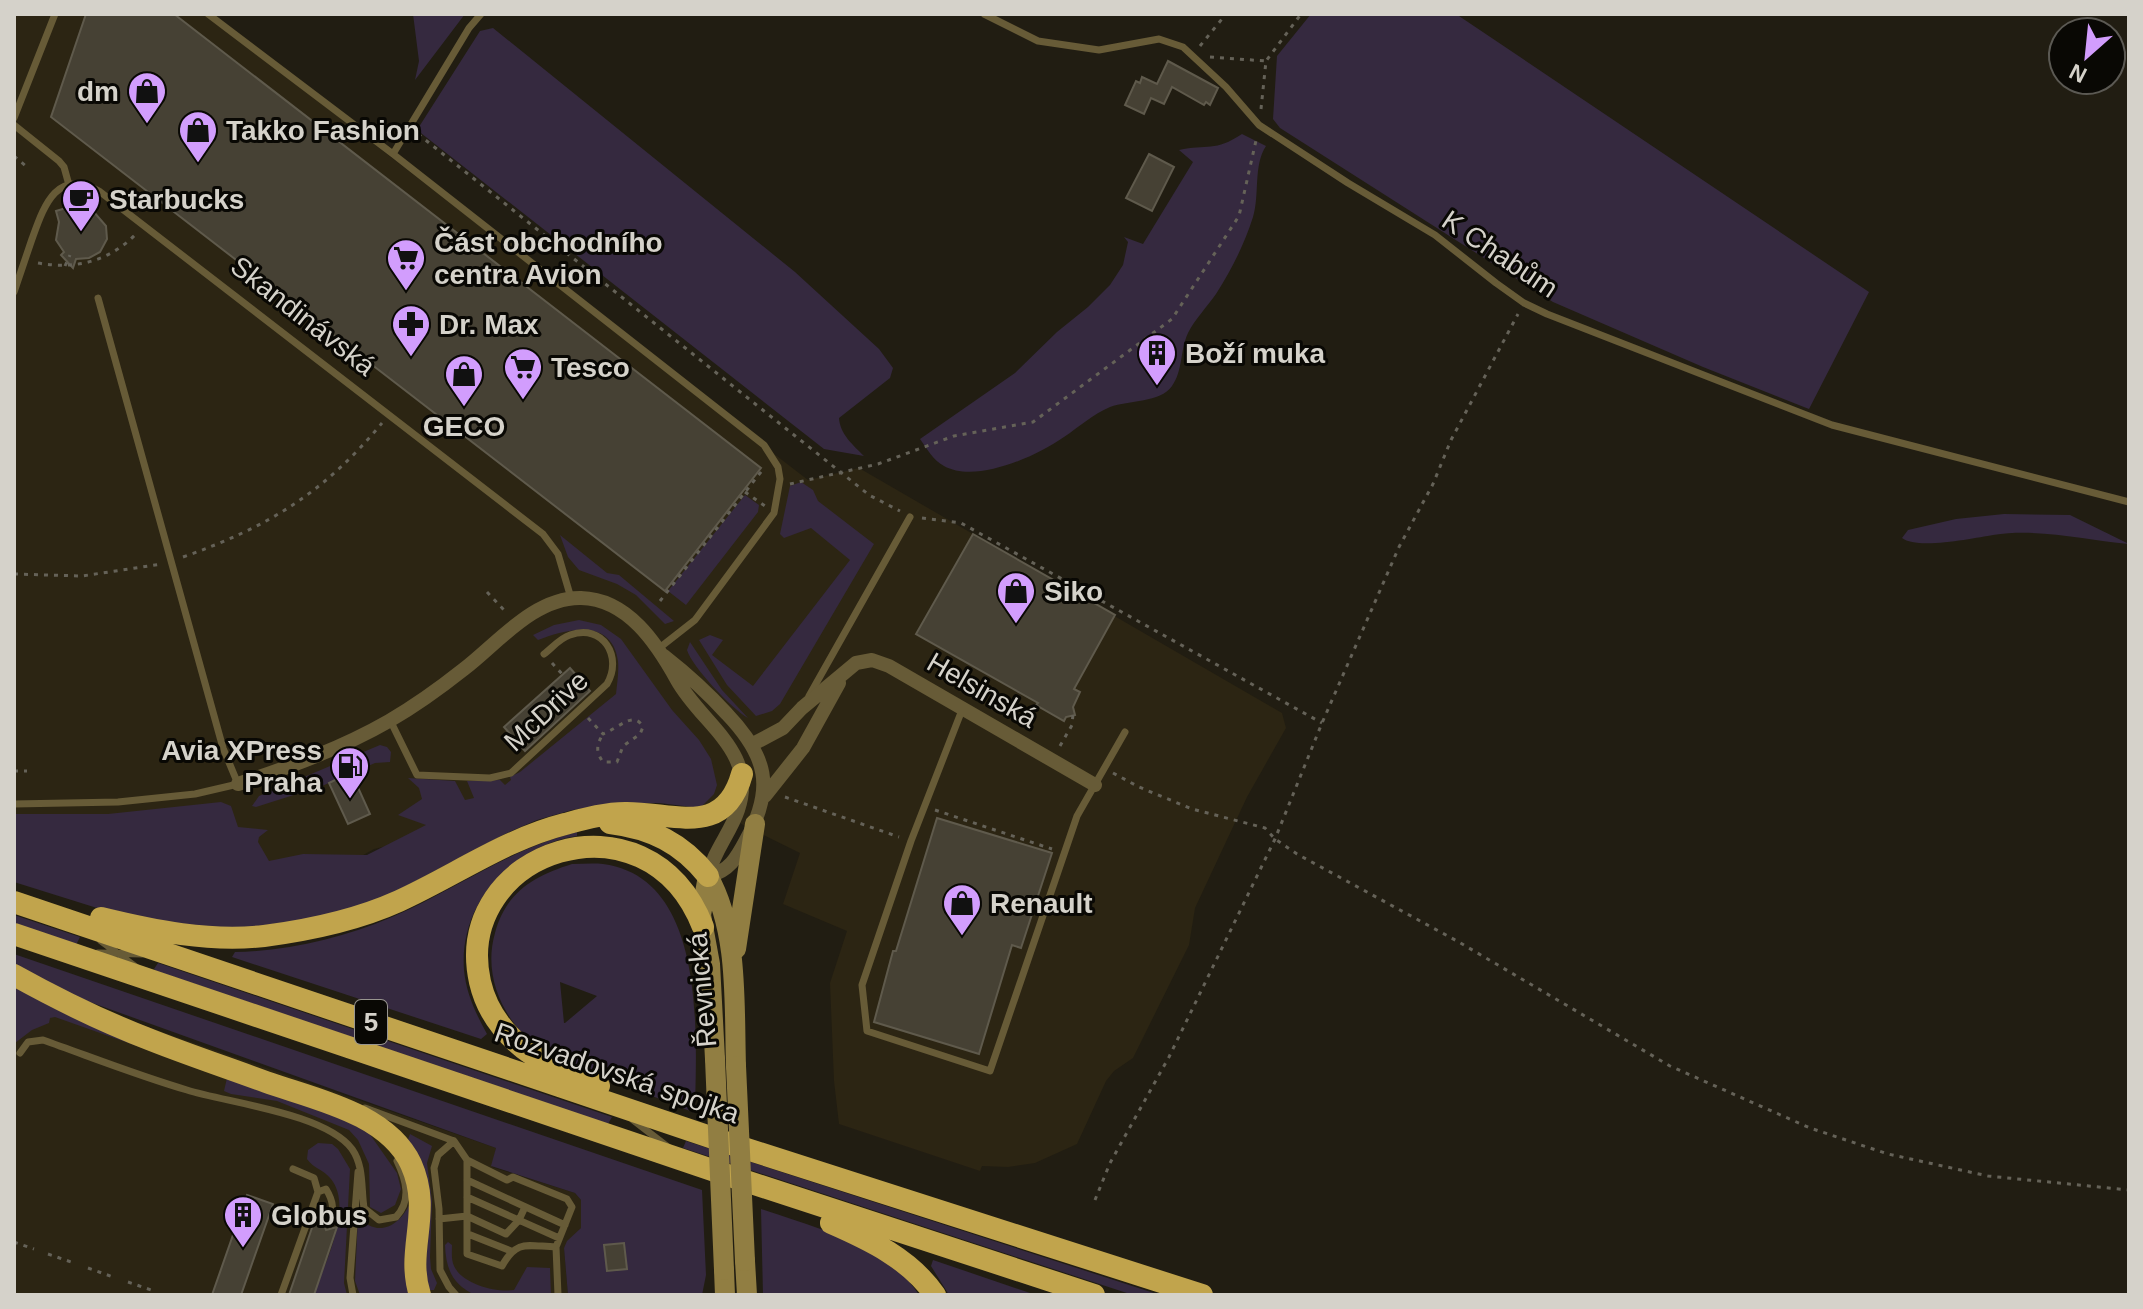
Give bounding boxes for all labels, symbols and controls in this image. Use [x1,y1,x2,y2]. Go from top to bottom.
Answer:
north arrow [2047,16,2127,96]
text: N [2065,59,2091,88]
shop icon: dm [126,70,168,125]
place label: dm [77,76,119,107]
shop icon: Takko Fashion [177,109,219,164]
place label: Takko Fashion [226,115,420,146]
cafe icon: Starbucks [60,178,102,233]
place label: Starbucks [109,184,244,215]
street label: K Chabům [1436,204,1564,304]
place label: Část obchodního centra Avion [434,226,663,290]
supermarket icon: Část obchodního centra Avion [385,237,427,292]
street label: Skandinávská [225,250,382,382]
pharmacy icon: Dr. Max [390,303,432,358]
place label: Dr. Max [439,309,539,340]
building icon: Boží muka [1136,332,1178,387]
place label: Boží muka [1185,338,1325,369]
supermarket icon: Tesco [502,346,544,401]
place label: Tesco [551,352,630,383]
shop icon: GECO [443,353,485,408]
place label: GECO [423,411,505,442]
shop icon: Siko [995,570,1037,625]
place label: Siko [1044,576,1103,607]
street label: Helsinská [922,646,1043,734]
street label: McDrive [498,665,594,757]
place label: Avia XPress Praha [161,735,322,798]
fuel station icon: Avia XPress Praha [329,745,371,800]
shop icon: Renault [941,882,983,937]
place label: Renault [990,888,1093,919]
street label: Řevnická [682,931,722,1049]
road number: 5 [355,1000,387,1044]
street label: Rozvadovská spojka [491,1017,744,1130]
building icon: Globus [222,1194,264,1249]
place label: Globus [271,1200,367,1231]

